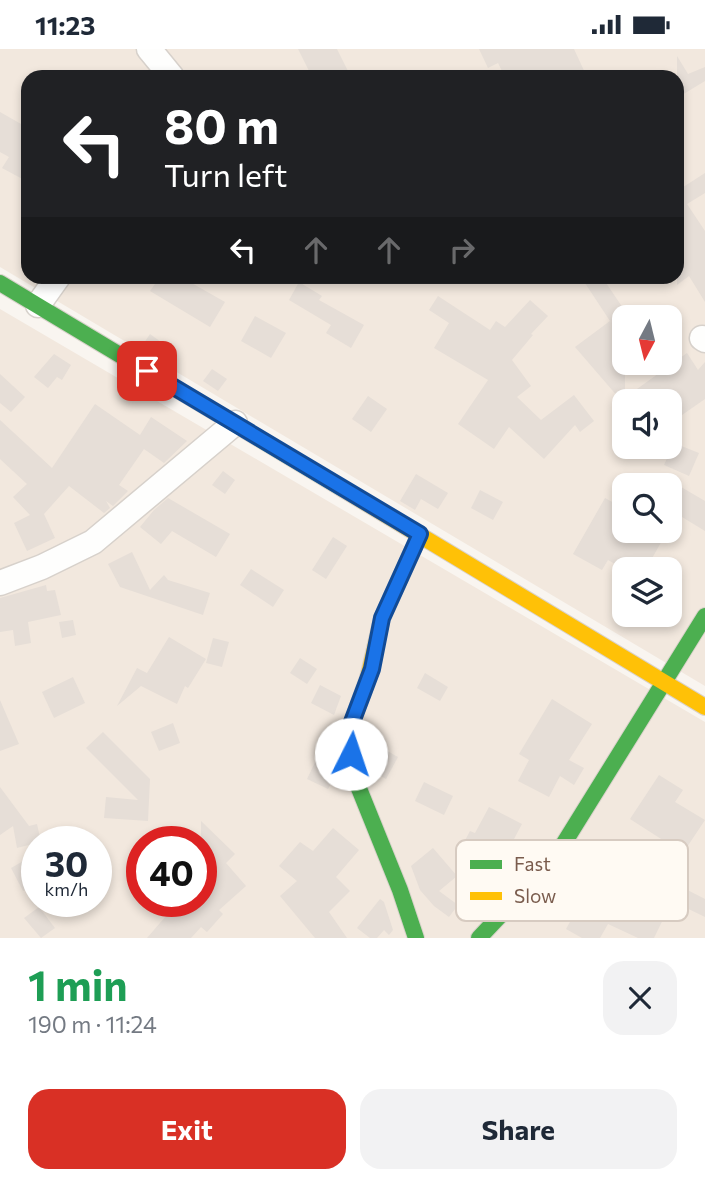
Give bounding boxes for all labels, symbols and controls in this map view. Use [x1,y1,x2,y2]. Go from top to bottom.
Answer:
text: 11:23 [35,9,95,40]
text: 80 m [164,94,279,154]
icon: left [49,98,140,189]
text: Turn left [164,154,288,194]
icon: left [224,231,262,269]
icon: ahead [297,231,335,269]
icon: ahead [370,231,408,269]
icon: right [443,231,481,269]
north arrow [612,305,682,375]
map controls [612,305,682,627]
pin [117,341,177,401]
icon: arrive [128,352,166,390]
button: sound [612,389,682,459]
button: search [612,473,682,543]
button: layers [612,557,682,627]
position arrow [314,717,388,791]
speed limit sign: 40 [126,826,217,917]
legend [456,840,688,921]
text: 30 [45,841,88,884]
text: Fast [514,852,551,875]
text: km/h [45,878,88,900]
text: Slow [514,884,556,907]
text: 1 min [28,958,128,1010]
button: close [603,961,677,1035]
text: 190 m · 11:24 [28,1010,157,1038]
button: Exit [28,1089,346,1169]
button: Share [360,1089,677,1169]

